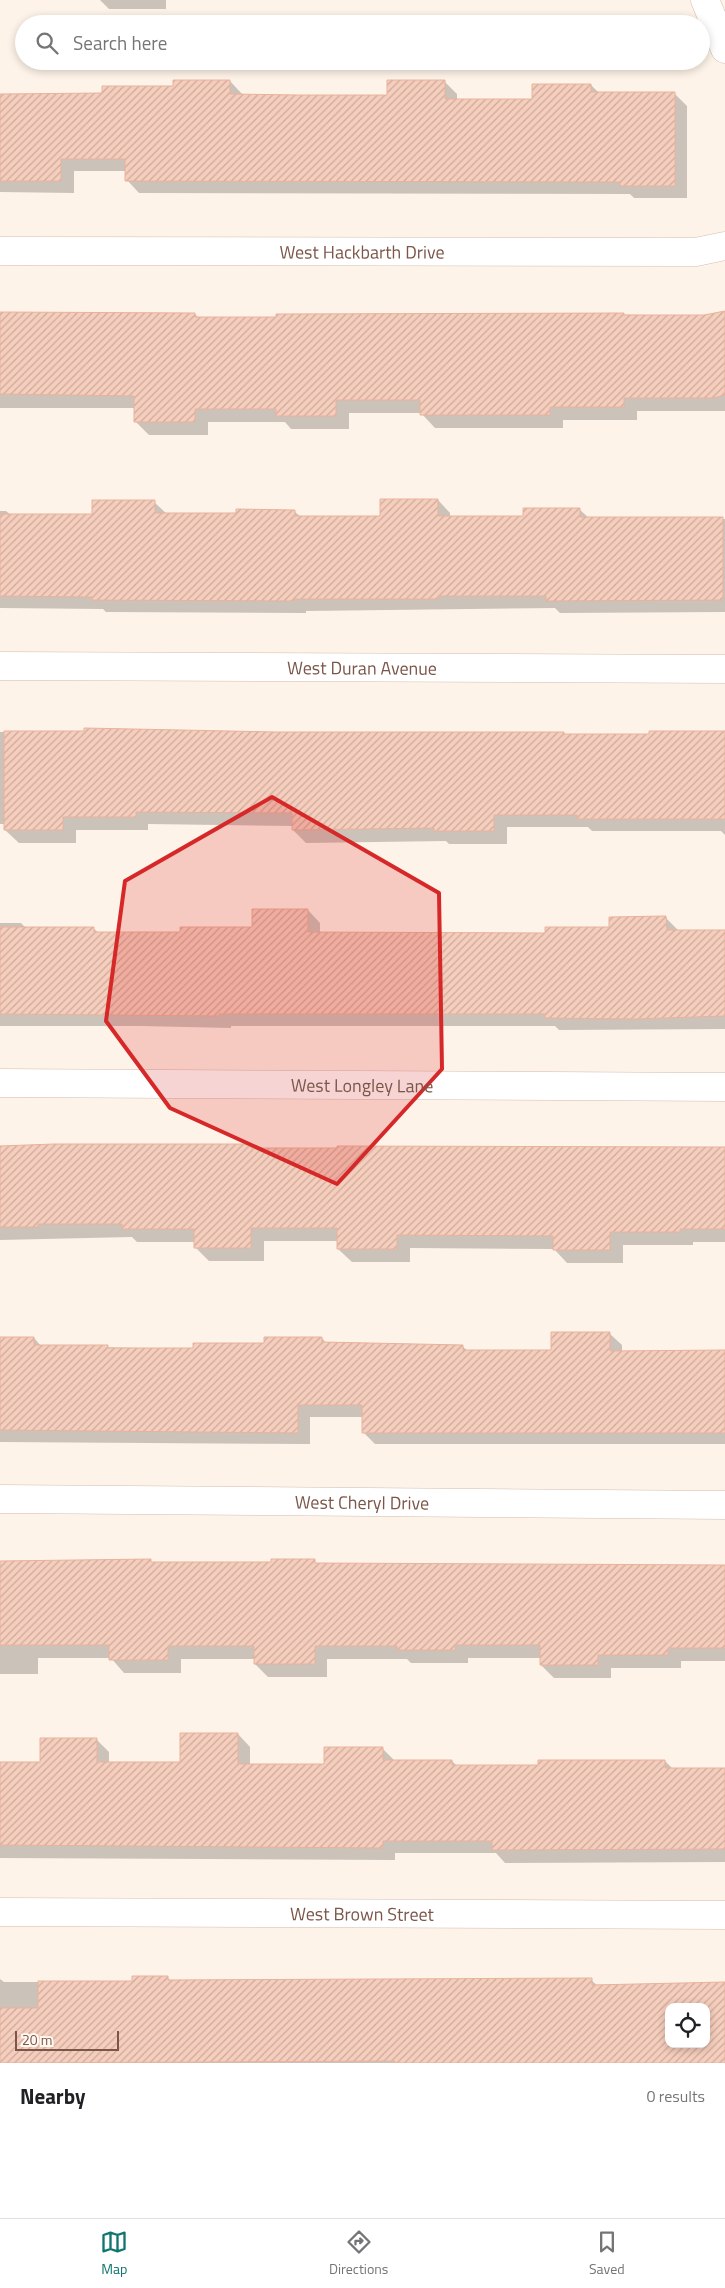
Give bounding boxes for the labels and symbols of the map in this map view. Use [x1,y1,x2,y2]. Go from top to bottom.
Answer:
street label: West Hackbarth Drive [279,238,445,265]
street label: West Duran Avenue [287,654,437,681]
street label: West Longley Lane [291,1071,433,1099]
street label: West Cheryl Drive [295,1488,429,1516]
street label: West Brown Street [290,1900,435,1927]
scale bar [15,2028,119,2051]

